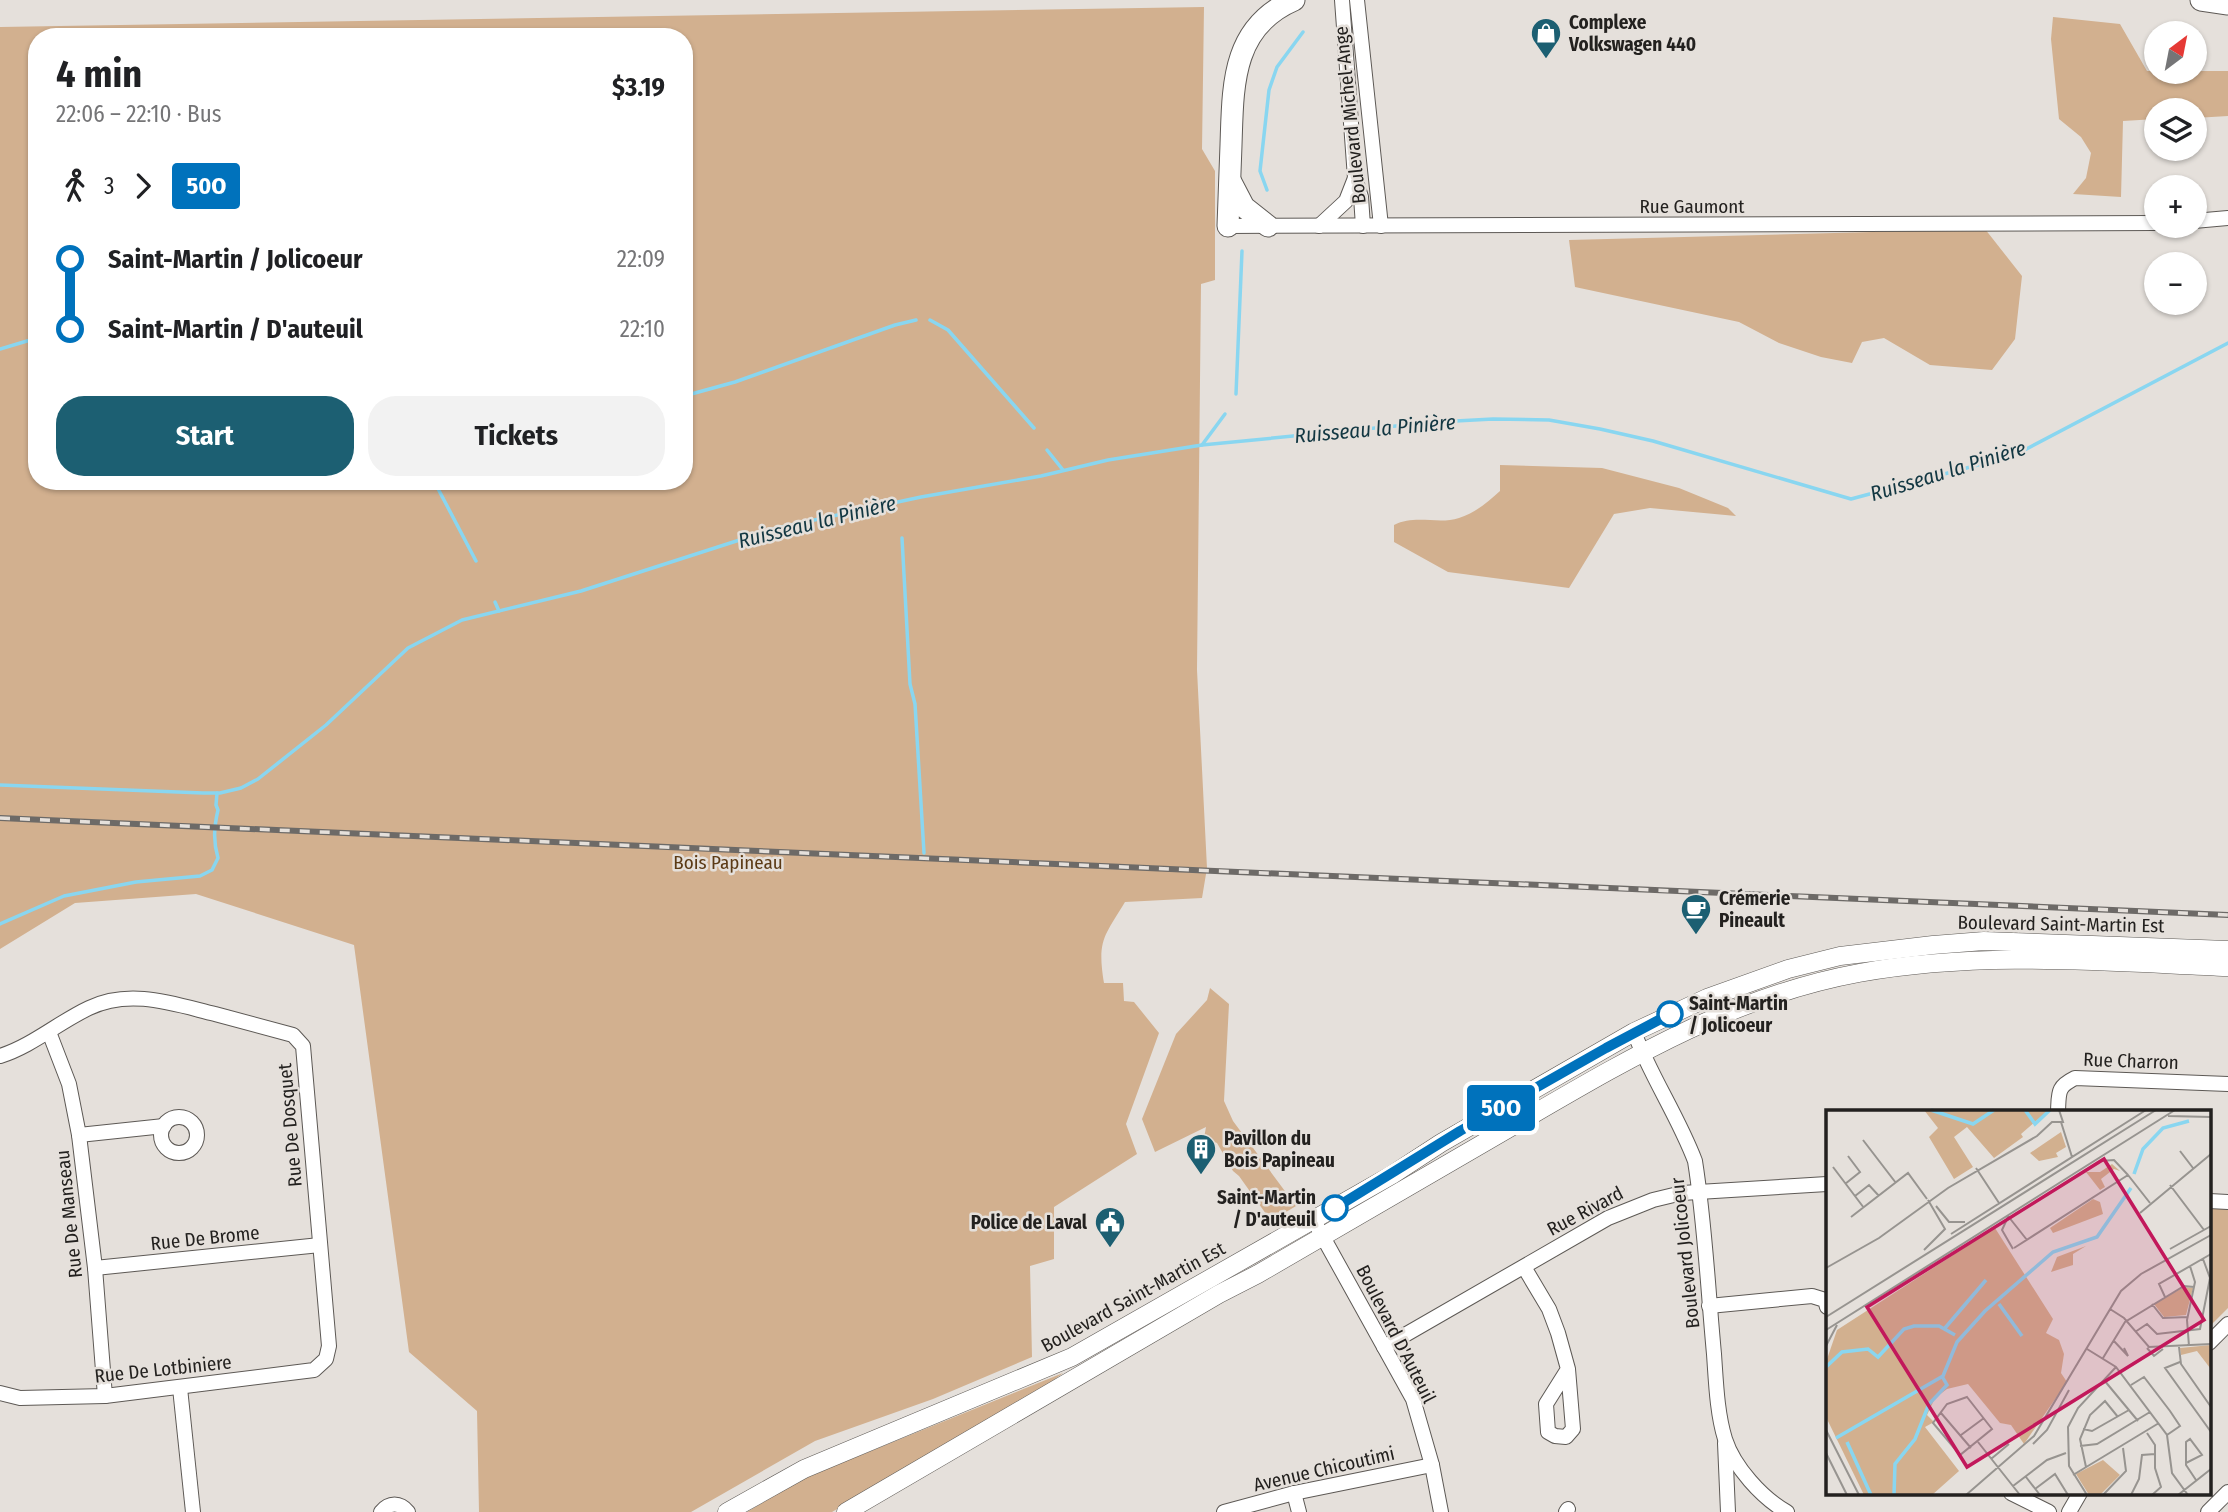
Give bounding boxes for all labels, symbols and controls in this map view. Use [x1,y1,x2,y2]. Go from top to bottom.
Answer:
place label: Complexe Volkswagen 440 [1568,11,1696,56]
shop icon: Complexe Volkswagen 440 [1529,16,1563,60]
north arrow [2144,21,2207,84]
map controls [2144,21,2207,315]
street label: Boulevard Michel-Ange [1329,25,1371,205]
text: 4 min [56,51,142,97]
text: $3.19 [612,72,665,103]
button: layers [2144,98,2207,161]
text: 22:06 – 22:10 · Bus [56,100,222,128]
icon: walk [56,167,94,205]
icon: forward [124,167,162,205]
text: 3 [104,172,114,200]
text: 50O [186,172,226,200]
button: + [2144,175,2207,238]
street label: Rue Gaumont [1639,195,1745,218]
text: Saint-Martin / Jolicoeur [108,244,362,275]
text: 22:09 [617,245,665,273]
button: − [2144,252,2207,315]
text: Saint-Martin / D'auteuil [108,314,363,345]
text: 22:10 [620,315,665,343]
button: Start [56,396,354,476]
button: Tickets [368,396,665,476]
water label: Ruisseau la Pinière [1293,409,1457,449]
water label: Ruisseau la Pinière [1867,435,2029,507]
water label: Ruisseau la Pinière [735,490,899,554]
park label: Bois Papineau [673,851,783,874]
place label: Crémerie Pineault [1719,887,1791,932]
cafe icon: Crémerie Pineault [1679,892,1713,936]
street label: Boulevard Saint-Martin Est [1957,911,2165,937]
place label: Saint-Martin / Jolicoeur [1689,992,1788,1037]
marker: Saint-Martin / Jolicoeur [1657,1001,1683,1027]
street label: Rue Charron [2083,1048,2179,1074]
street label: Rue De Dosquet [273,1062,307,1188]
line badge: 50O [1461,1085,1541,1131]
text: 50O [1481,1094,1521,1122]
inset map [1826,1110,2210,1494]
place label: Pavillon du Bois Papineau [1224,1127,1335,1172]
building icon: Pavillon du Bois Papineau [1184,1132,1218,1176]
street label: Rue De Manseau [51,1149,87,1279]
street label: Boulevard Jolicoeur [1666,1176,1704,1330]
street label: Rue Rivard [1543,1181,1627,1241]
place label: Saint-Martin / D'auteuil [1217,1186,1317,1231]
marker: Saint-Martin / D'auteuil [1322,1195,1348,1221]
public building icon: Police de Laval [1093,1205,1127,1249]
place label: Police de Laval [971,1211,1088,1234]
street label: Rue De Brome [149,1221,261,1255]
street label: Boulevard Saint-Martin Est [1037,1236,1230,1357]
street label: Boulevard D'Auteuil [1351,1261,1441,1407]
street label: Rue De Lotbiniere [93,1350,233,1388]
street label: Avenue Chicoutimi [1251,1442,1397,1496]

